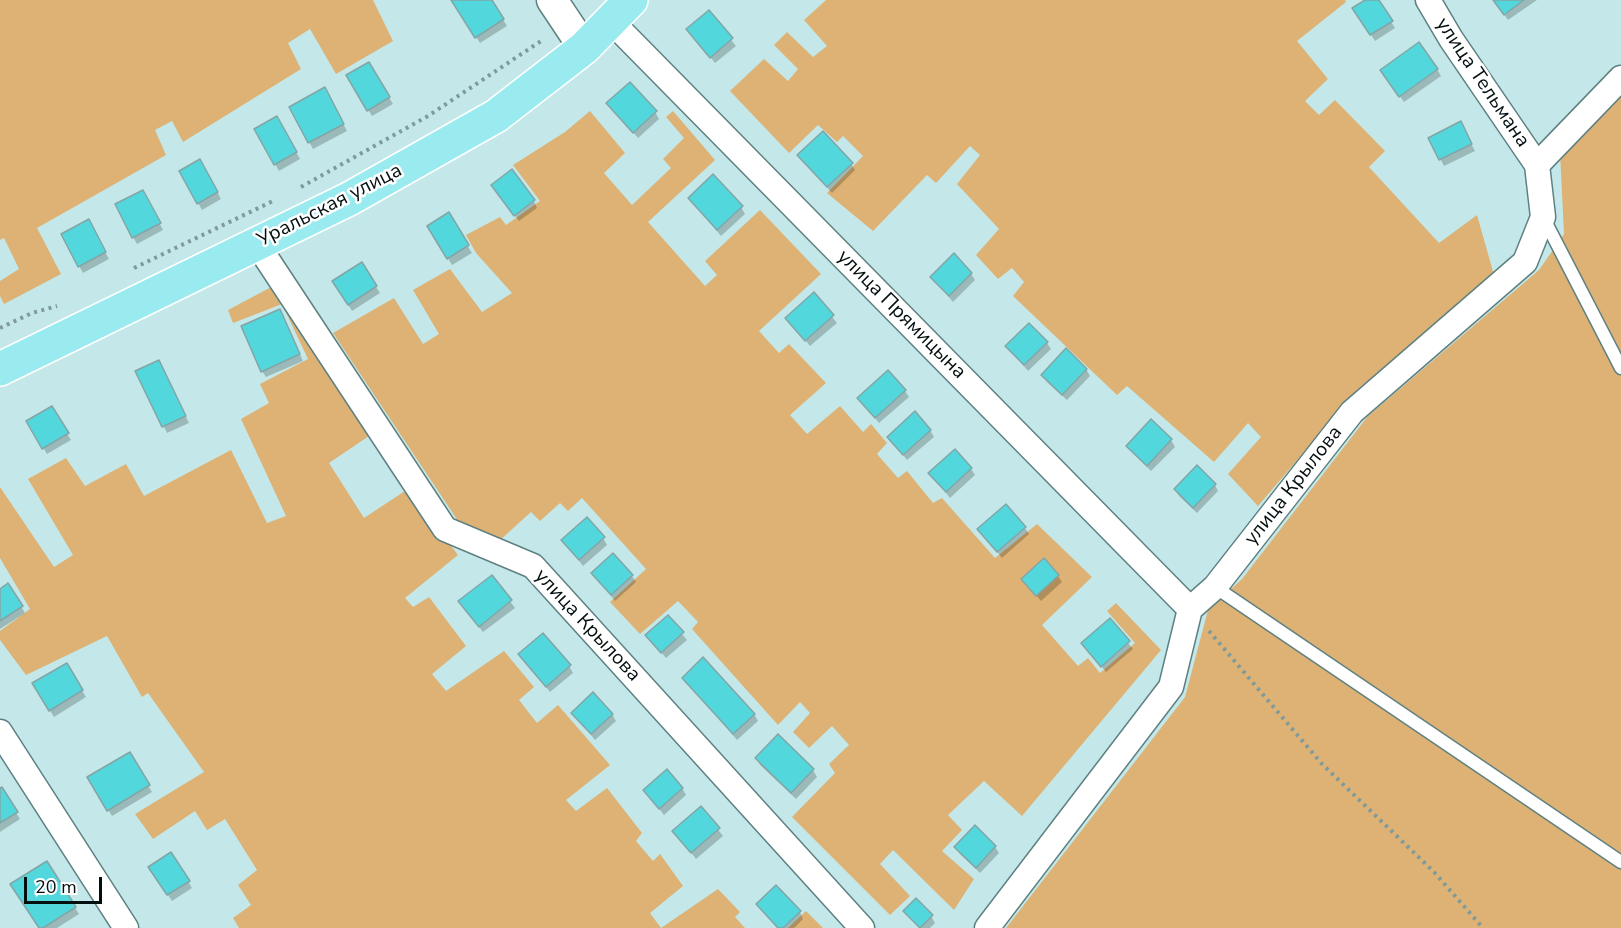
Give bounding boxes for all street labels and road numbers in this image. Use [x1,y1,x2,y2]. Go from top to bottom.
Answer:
street label: улица Тельмана [1430,14,1534,152]
street label: Уральская улица [254,159,406,253]
street label: улица Прямицына [831,245,971,385]
street label: улица Крылова [1240,422,1348,550]
street label: улица Крылова [529,565,645,687]

